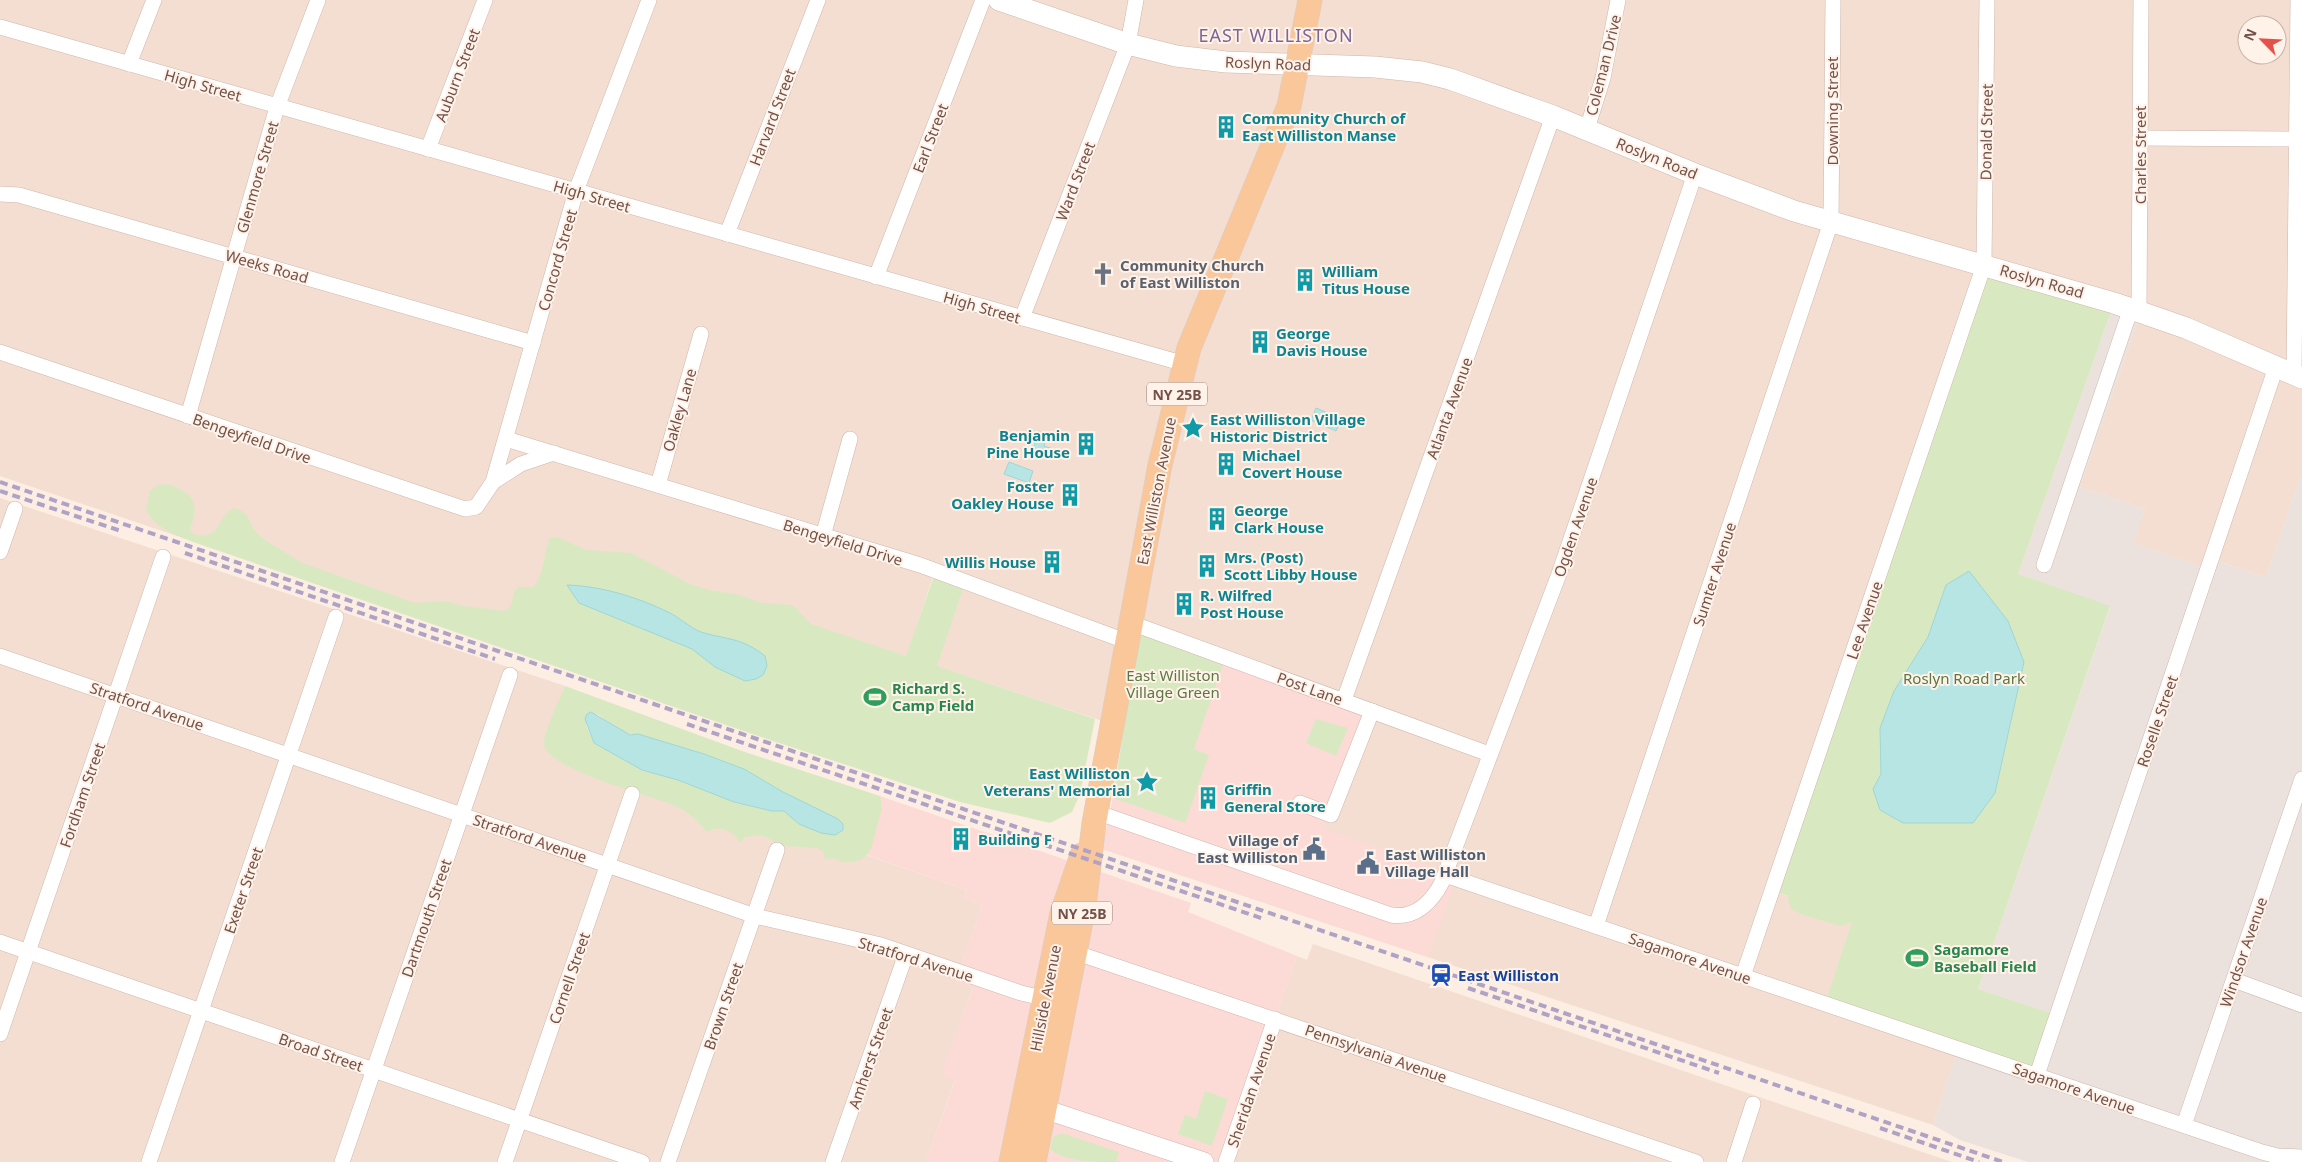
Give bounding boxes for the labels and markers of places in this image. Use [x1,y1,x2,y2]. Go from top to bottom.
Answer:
place label: Community Church of East Williston Manse [1242,108,1407,145]
building icon: Community Church of East Williston Manse [1213,114,1239,140]
place label: Community Church of East Williston [1120,255,1264,292]
church icon: Community Church of East Williston [1090,261,1116,287]
place label: William Titus House [1322,261,1410,298]
building icon: William Titus House [1292,267,1318,293]
place label: George Davis House [1276,323,1368,360]
building icon: George Davis House [1247,329,1273,355]
place label: East Williston Village Historic District [1210,409,1365,446]
place icon: East Williston Village Historic District [1180,415,1206,441]
place label: Benjamin Pine House [987,425,1070,462]
building icon: Benjamin Pine House [1073,431,1099,457]
place label: Michael Covert House [1242,445,1342,482]
building icon: Michael Covert House [1213,451,1239,477]
place label: Foster Oakley House [951,476,1054,513]
building icon: Foster Oakley House [1057,482,1083,508]
place label: George Clark House [1234,500,1324,537]
building icon: George Clark House [1204,506,1230,532]
place label: Mrs. (Post) Scott Libby House [1224,547,1357,584]
building icon: Willis House [1039,549,1065,575]
place label: Willis House [945,552,1036,572]
building icon: Mrs. (Post) Scott Libby House [1194,553,1220,579]
place label: R. Wilfred Post House [1200,585,1284,622]
building icon: R. Wilfred Post House [1171,591,1197,617]
place label: Richard S. Camp Field [892,678,974,715]
sports icon: Richard S. Camp Field [862,684,888,710]
place label: East Williston Veterans' Memorial [984,763,1130,800]
place icon: East Williston Veterans' Memorial [1134,769,1160,795]
place label: Griffin General Store [1224,779,1326,816]
building icon: Griffin General Store [1195,785,1221,811]
building icon: Building F [948,826,974,852]
place label: Building F [978,829,1052,849]
place label: Village of East Williston [1197,830,1299,867]
public building icon: Village of East Williston [1301,836,1327,862]
place label: East Williston Village Hall [1385,844,1486,881]
public building icon: East Williston Village Hall [1355,850,1381,876]
place label: Sagamore Baseball Field [1934,939,2036,976]
sports icon: Sagamore Baseball Field [1904,945,1930,971]
station icon: East Williston [1428,962,1454,988]
place label: East Williston [1458,965,1559,985]

